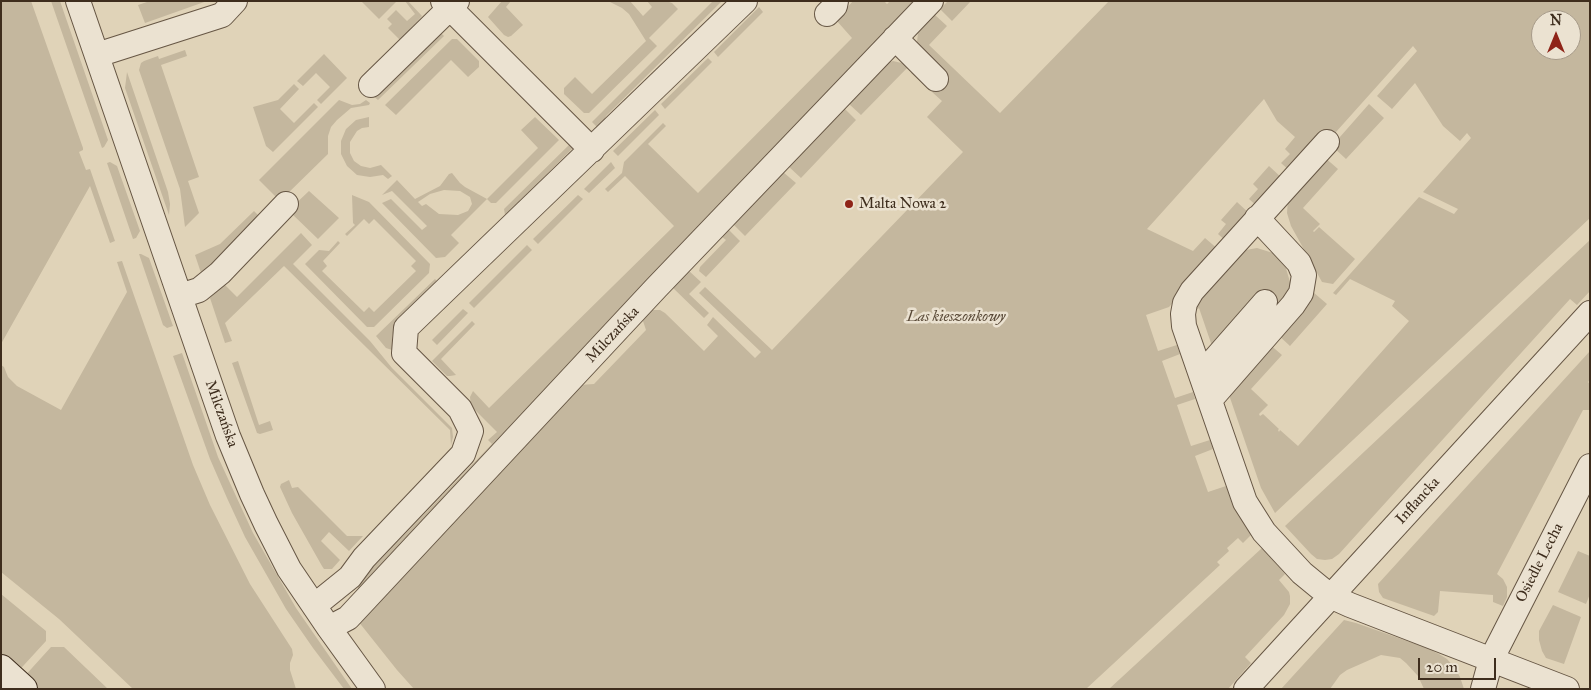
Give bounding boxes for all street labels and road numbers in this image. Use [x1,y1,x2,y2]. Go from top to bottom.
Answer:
street label: Milczańska [583,303,643,367]
street label: Milczańska [201,378,241,450]
street label: Inflancka [1392,474,1444,528]
street label: Osiedle Lecha [1512,520,1568,606]

